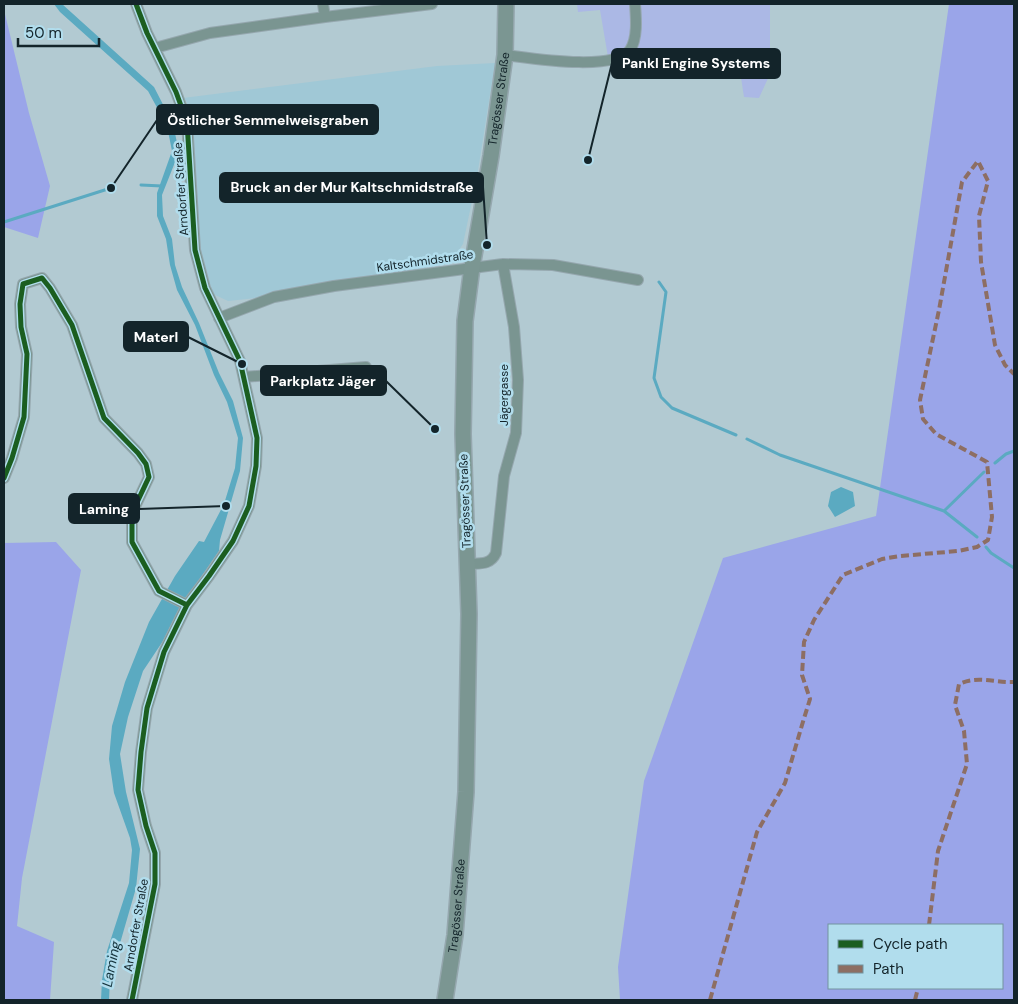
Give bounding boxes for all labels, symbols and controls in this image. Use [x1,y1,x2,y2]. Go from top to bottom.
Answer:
scale bar [18,15,99,47]
text: 50 m [25,23,62,43]
callout: Pankl Engine Systems [612,49,780,78]
street label: Tragösser Straße [485,51,513,147]
text: Pankl Engine Systems [622,54,770,72]
callout: Östlicher Semmelweisgraben [157,105,378,134]
text: Östlicher Semmelweisgraben [167,111,369,129]
street label: Arndorfer Straße [170,141,192,236]
callout: Bruck an der Mur Kaltschmidstraße [220,173,483,202]
text: Bruck an der Mur Kaltschmidstraße [231,178,473,196]
street label: Kaltschmidstraße [376,246,475,276]
callout: Materl [124,322,188,351]
text: Materl [134,328,178,346]
street label: Jägergasse [496,364,512,426]
callout: Parkplatz Jäger [261,366,386,395]
text: Parkplatz Jäger [270,372,376,390]
street label: Tragösser Straße [455,453,475,548]
callout: Laming [69,494,139,523]
text: Laming [79,500,129,518]
street label: Tragösser Straße [444,858,469,954]
street label: Arndorfer Straße [120,877,152,973]
legend [828,924,1003,989]
text: Cycle path [873,934,948,954]
water label: Laming [98,939,124,989]
text: Path [873,959,904,979]

